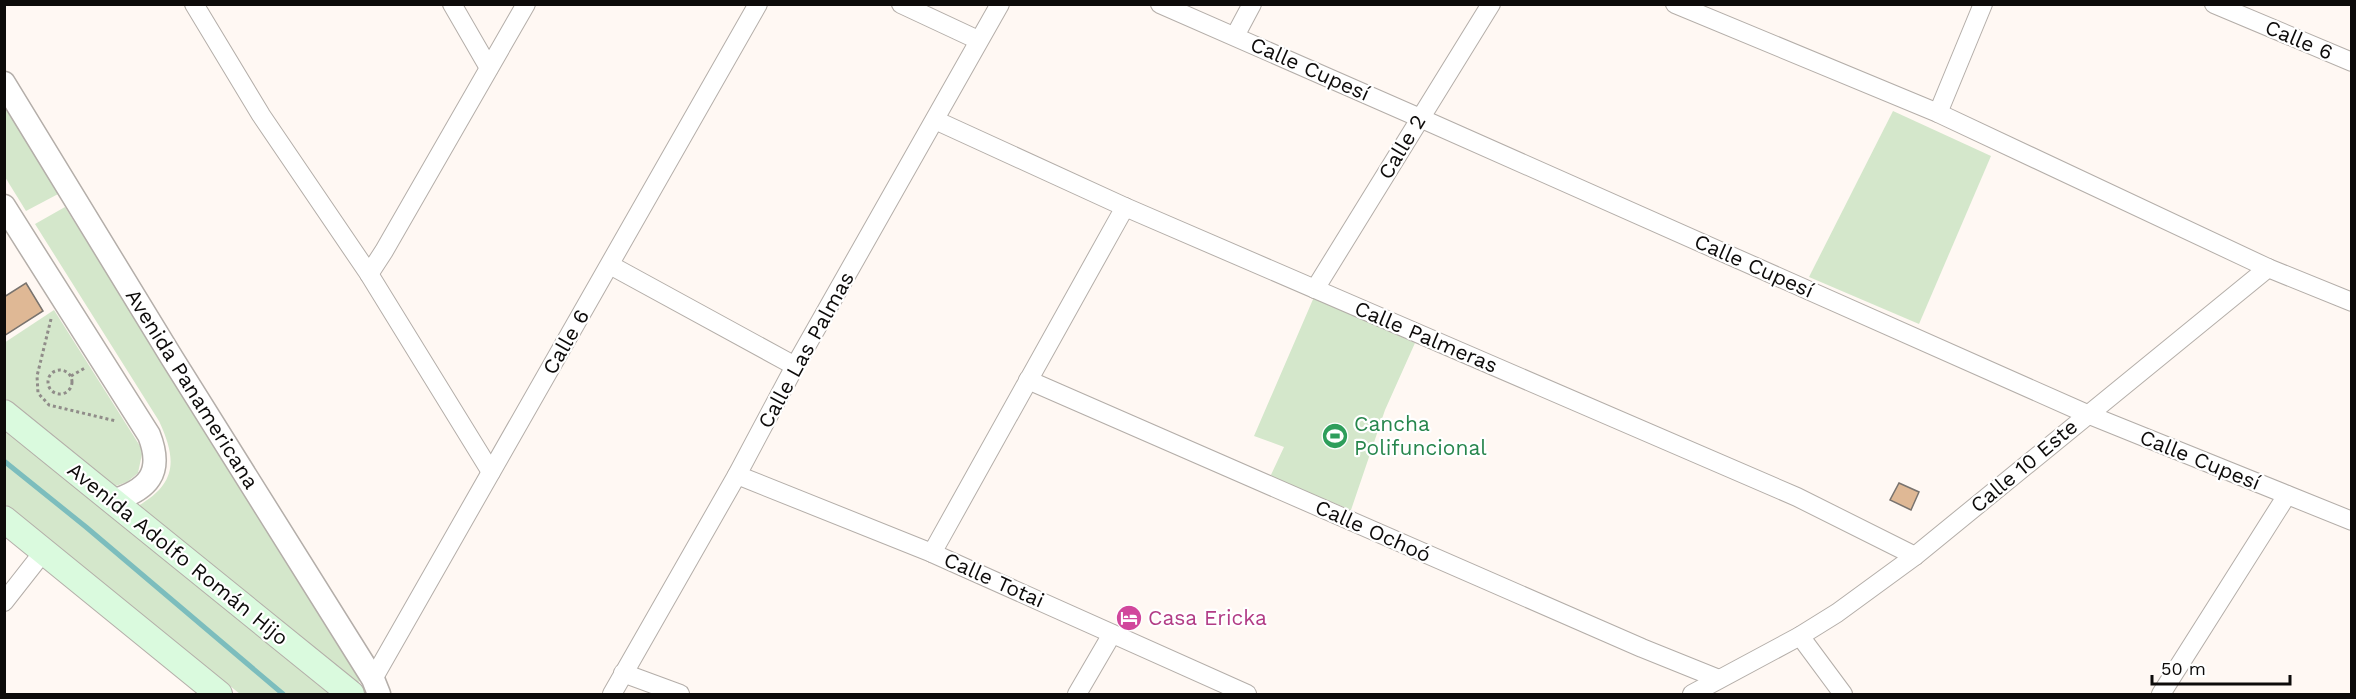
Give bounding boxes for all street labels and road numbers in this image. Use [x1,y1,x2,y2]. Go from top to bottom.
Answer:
street label: Calle 6 [2262,14,2337,65]
street label: Calle Cupesí [1247,31,1374,106]
street label: Calle 2 [1373,110,1430,183]
street label: Calle Cupesí [1691,228,1818,303]
street label: Calle Las Palmas [752,267,859,432]
street label: Avenida Panamericana [121,284,264,493]
street label: Calle Palmeras [1351,295,1501,378]
street label: Calle 6 [537,305,594,379]
street label: Calle 10 Este [1965,414,2082,518]
street label: Calle Cupesí [2136,424,2264,495]
street label: Avenida Adolfo Román Hijo [63,457,294,650]
street label: Calle Ochoó [1311,494,1435,567]
street label: Calle Totai [940,546,1048,613]

